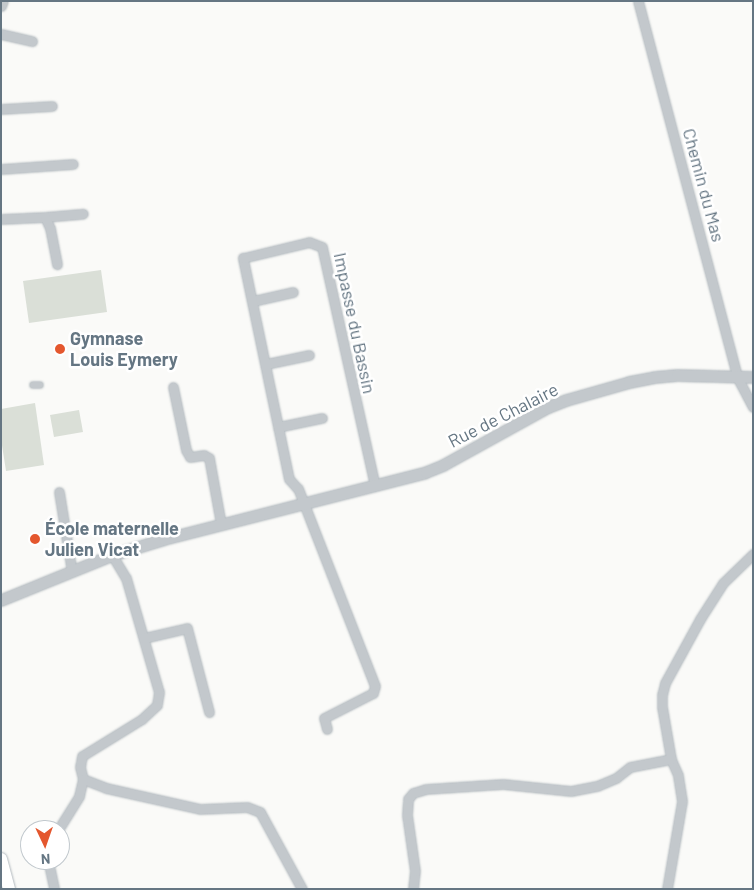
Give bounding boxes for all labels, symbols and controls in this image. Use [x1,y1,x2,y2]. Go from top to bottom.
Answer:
street label: Chemin du Mas [678,126,730,244]
street label: Impasse du Bassin [329,250,381,396]
place label: Gymnase Louis Eymery [70,328,178,370]
marker: Gymnase Louis Eymery [54,343,66,355]
street label: Rue de Chalaire [444,378,562,452]
place label: École maternelle Julien Vicat [45,518,179,560]
marker: École maternelle Julien Vicat [29,533,41,545]
north arrow [20,820,70,870]
text: N [41,851,51,868]

